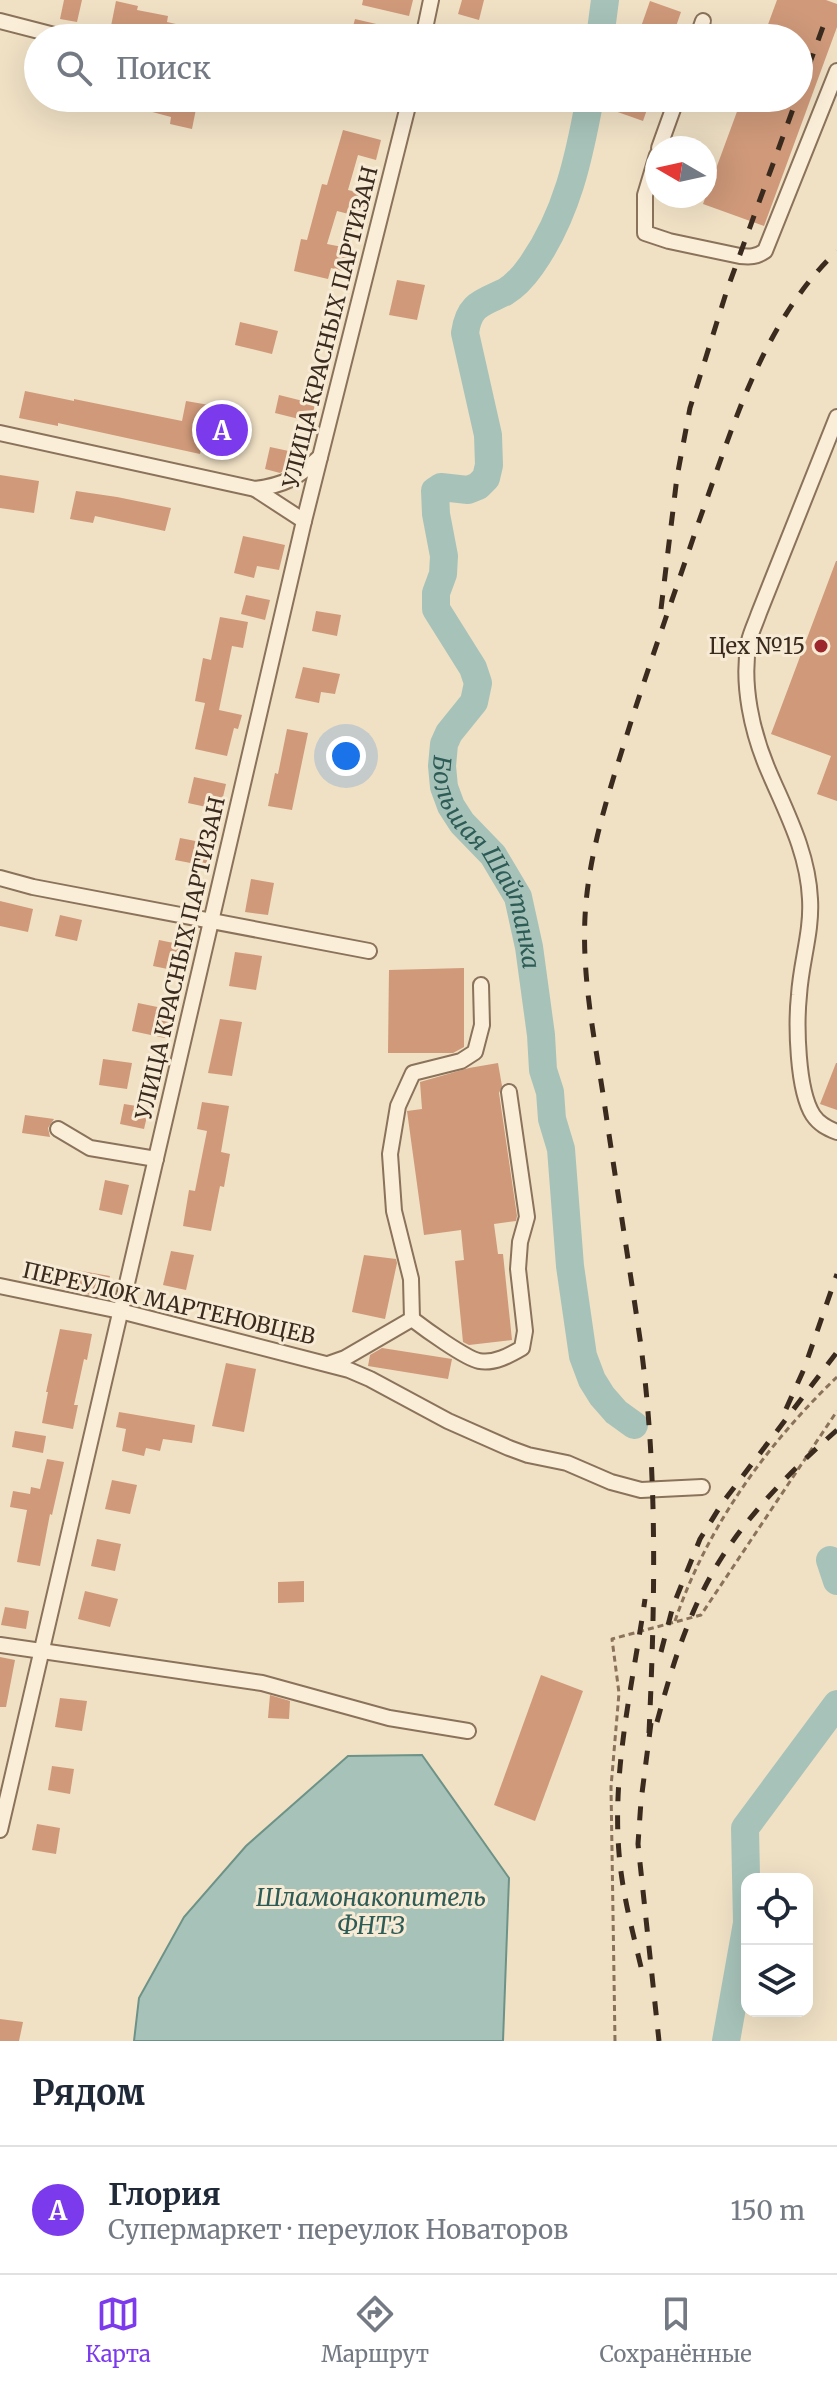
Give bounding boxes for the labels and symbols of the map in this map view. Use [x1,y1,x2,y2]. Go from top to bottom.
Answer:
north arrow [645,136,717,208]
street label: УЛИЦА КРАСНЫХ ПАРТИЗАН [276,163,384,492]
pin: A [196,400,248,460]
place label: Цех №15 [709,632,805,660]
marker: Цех №15 [812,637,830,655]
your location [326,736,366,776]
water label: Большая Шайтанка [426,754,547,971]
street label: УЛИЦА КРАСНЫХ ПАРТИЗАН [129,794,231,1123]
street label: ПЕРЕУЛОК МАРТЕНОВЦЕВ [20,1256,318,1350]
water label: Шламонакопитель ФНТЗ [256,1882,486,1941]

